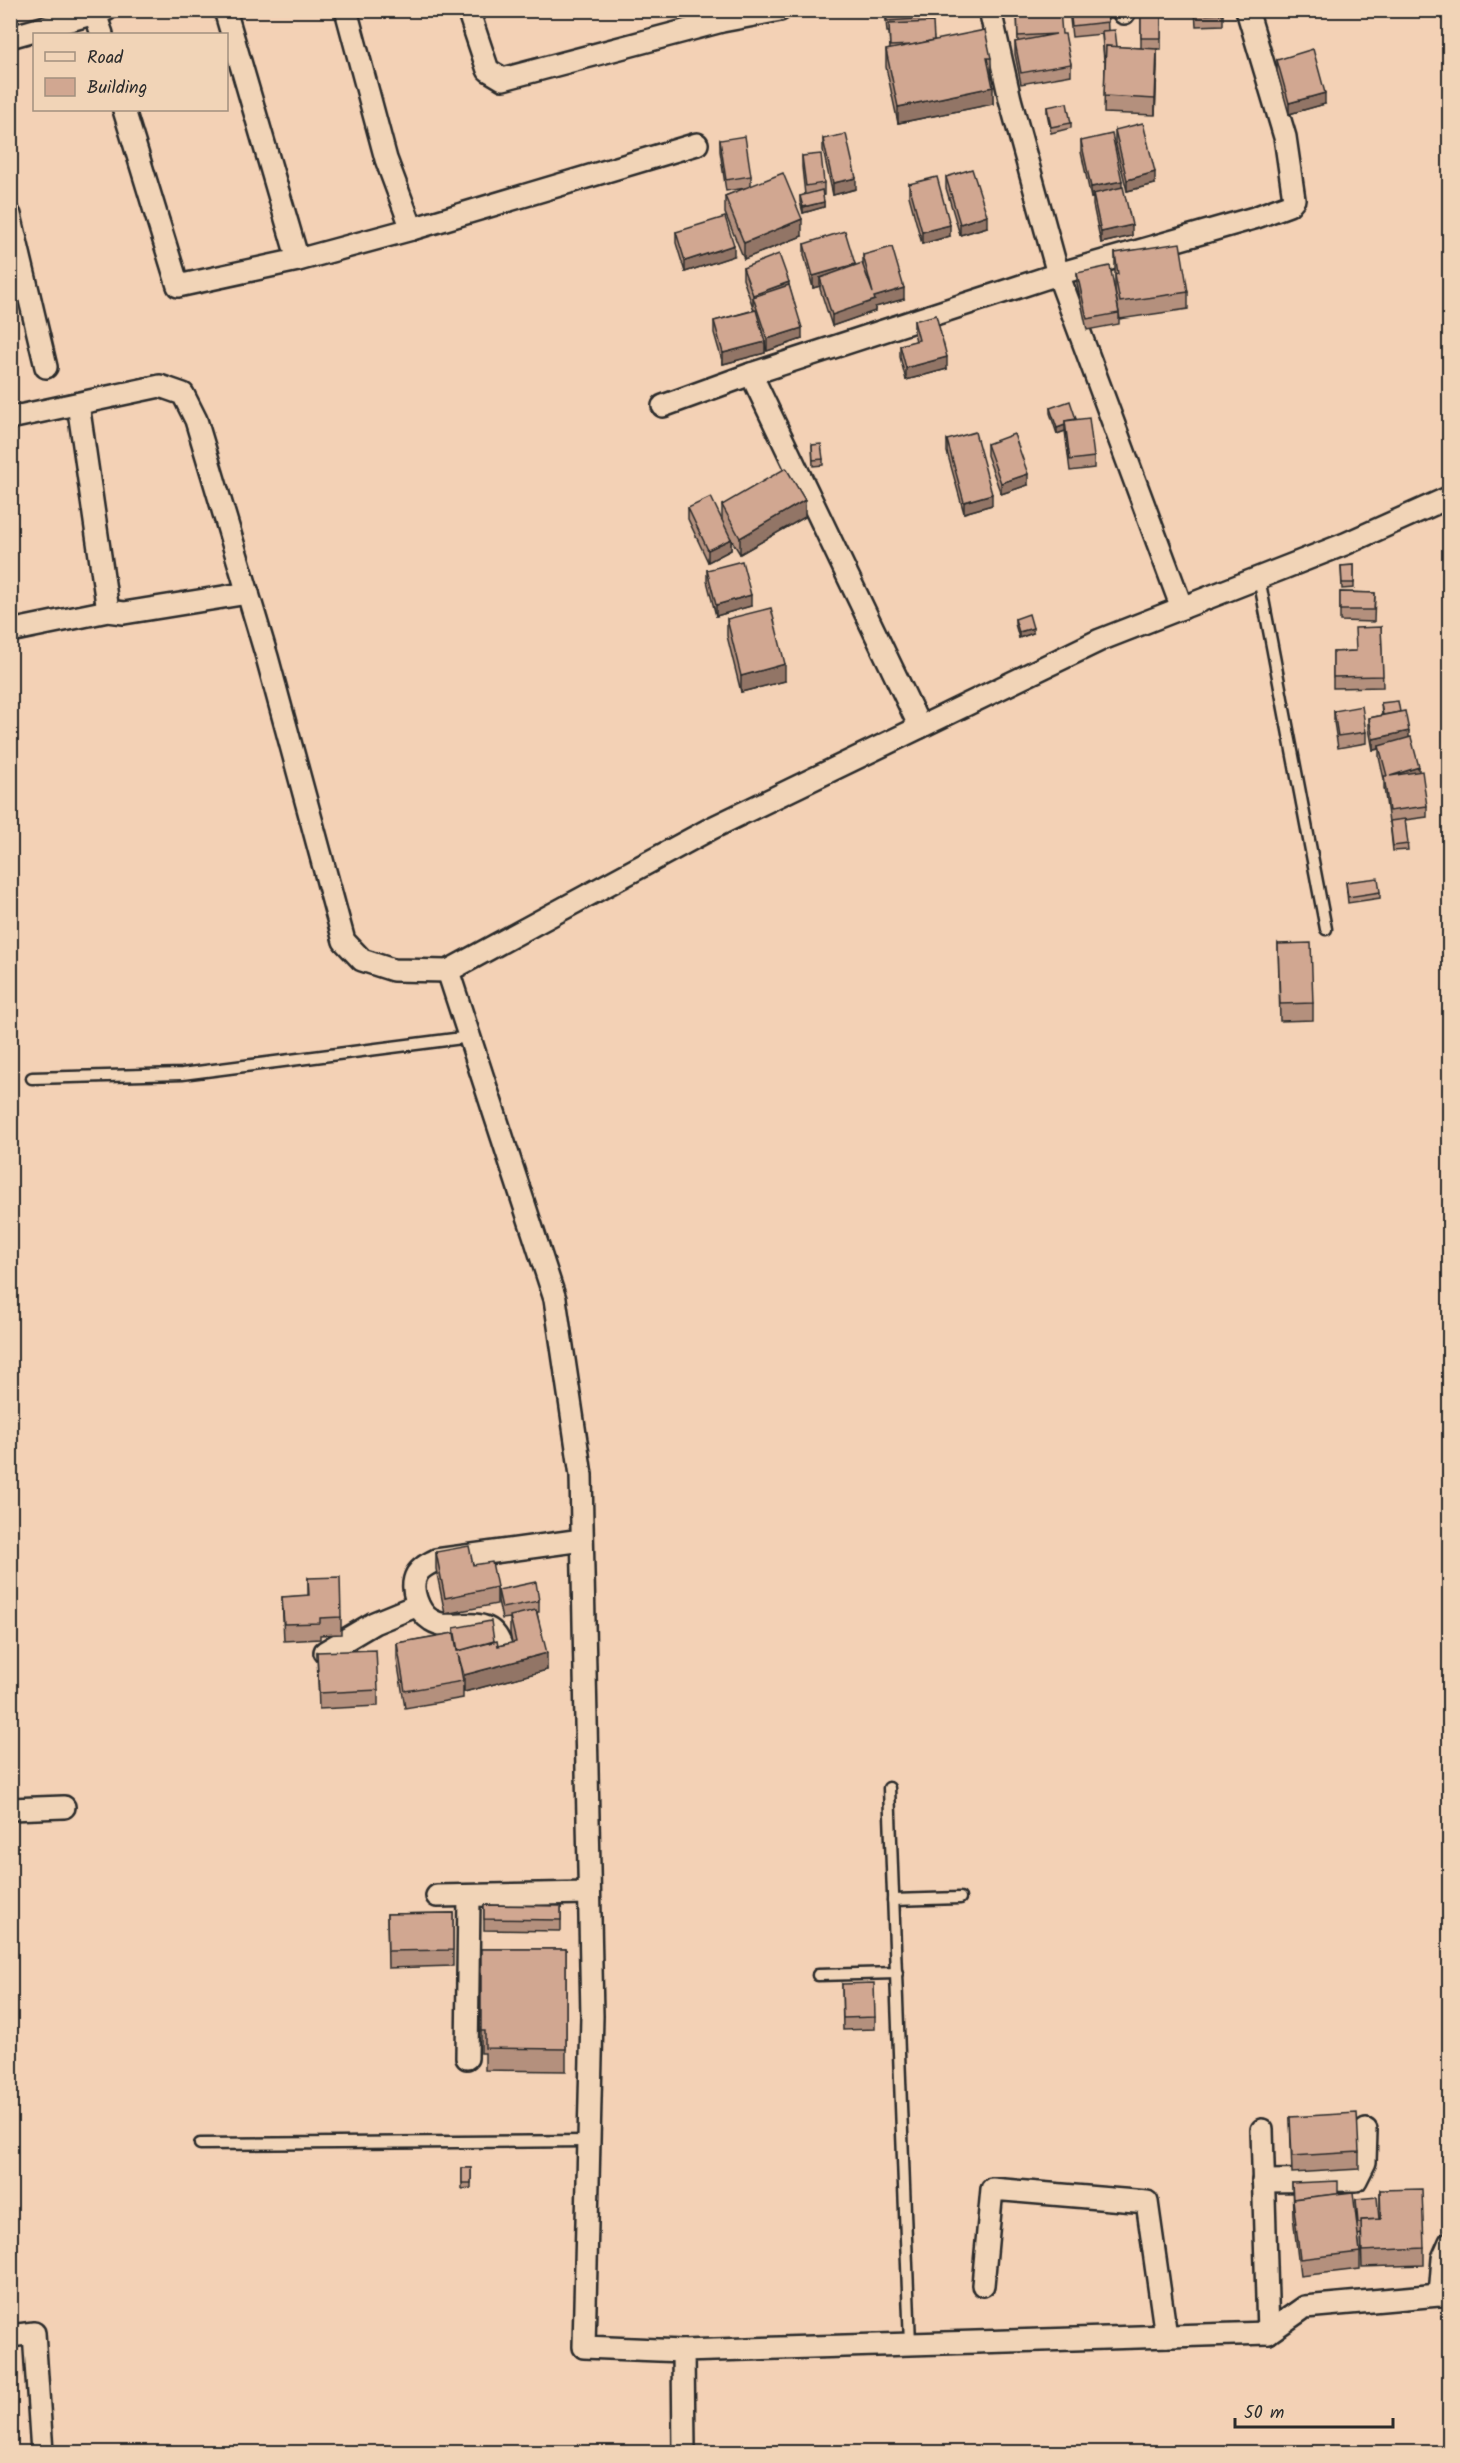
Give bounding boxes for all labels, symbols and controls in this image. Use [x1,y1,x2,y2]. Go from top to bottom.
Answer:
legend [33,33,228,111]
text: Road [87,44,124,73]
text: Building [87,74,147,103]
scale bar [1235,2391,1392,2429]
text: 50 m [1244,2399,1284,2428]

